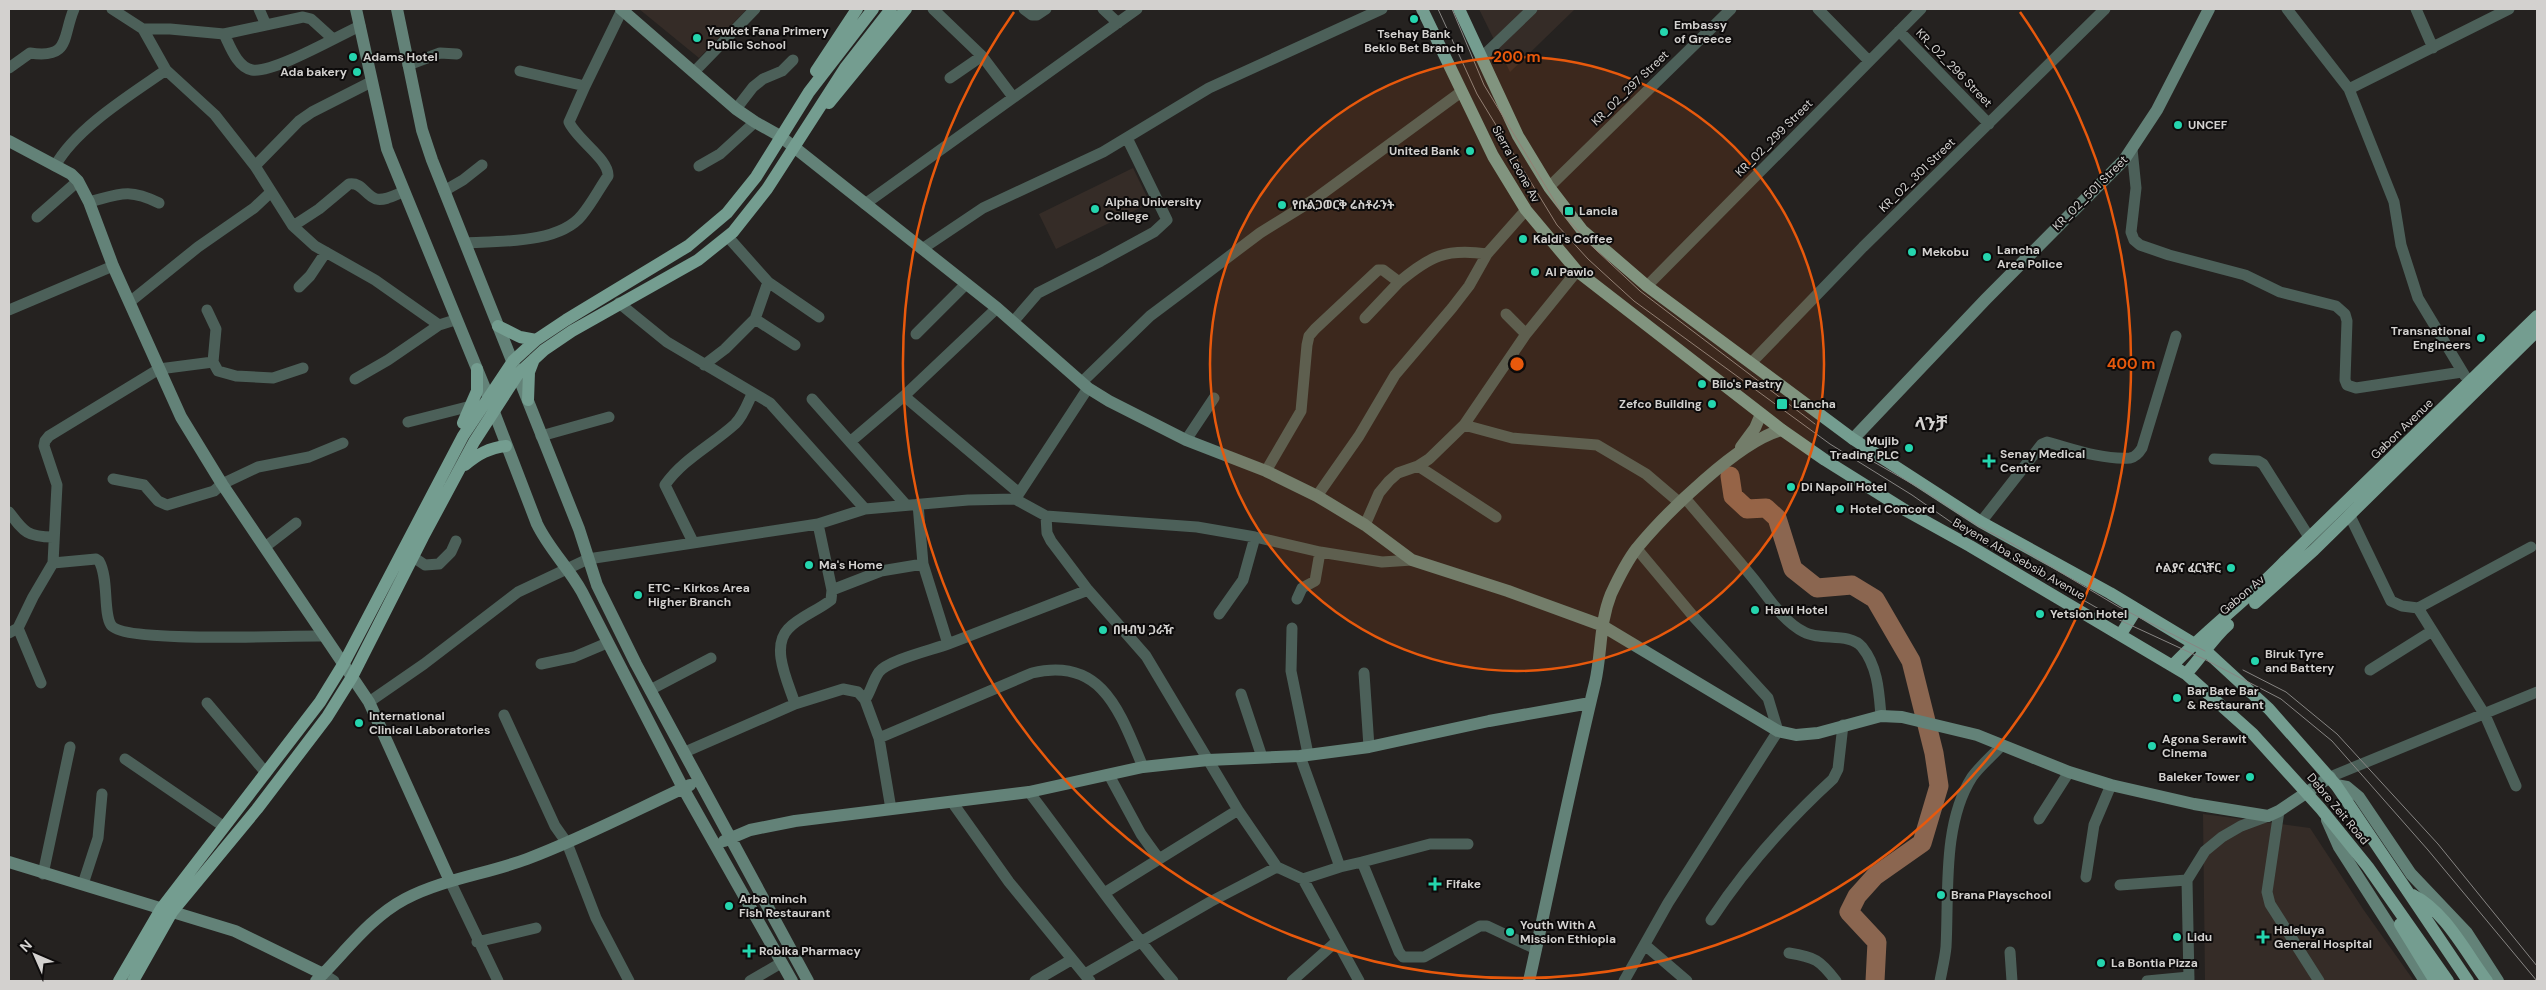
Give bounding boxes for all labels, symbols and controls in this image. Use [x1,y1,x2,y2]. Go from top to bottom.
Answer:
marker: Tsehay Bank Beklo Bet Branch [1408,13,1420,25]
place label: Embassy of Greece [1674,17,1732,47]
place label: Yewket Fana Primery Public School [707,23,829,53]
street label: KR_02_296 Street [1912,25,1996,111]
place label: Tsehay Bank Beklo Bet Branch [1364,26,1464,56]
marker: Embassy of Greece [1658,26,1670,38]
marker: Yewket Fana Primery Public School [691,32,703,44]
text: 200 m [1493,47,1541,67]
street label: KR_02_297 Street [1588,47,1672,129]
place label: Adams Hotel [363,49,438,65]
marker: Adams Hotel [347,51,359,63]
place label: Ada bakery [280,64,348,80]
marker: Ada bakery [351,66,363,78]
street label: KR_02_299 Street [1732,96,1816,180]
place label: UNCEF [2188,117,2228,133]
marker: UNCEF [2172,119,2184,131]
street label: Sierra Leone Av [1488,123,1544,206]
street label: KR_02_301 Street [1875,134,1959,216]
place label: United Bank [1389,143,1460,159]
marker: United Bank [1464,145,1476,157]
street label: KR_02_501 Street [2049,152,2131,234]
place label: Alpha University College [1105,194,1202,224]
place label: የቡልጋወርቅ ሬስቶራንት [1292,197,1395,213]
marker: የቡልጋወርቅ ሬስቶራንት [1276,199,1288,211]
marker: Alpha University College [1089,203,1101,215]
place label: Lancia [1579,203,1618,219]
marker: Lancia [1563,205,1575,217]
place label: Kaldi's Coffee [1533,231,1613,247]
marker: Kaldi's Coffee [1517,233,1529,245]
place label: Lancha Area Police [1997,242,2063,272]
place label: Mekobu [1922,244,1969,260]
marker: Mekobu [1906,246,1918,258]
marker: Lancha Area Police [1981,251,1993,263]
place label: Al Pawlo [1545,264,1594,280]
marker: Al Pawlo [1529,266,1541,278]
place label: Transnational Engineers [2391,323,2471,353]
marker: Transnational Engineers [2475,332,2487,344]
text: 400 m [2107,354,2155,374]
centre of rings [1508,355,1526,373]
place label: Bilo's Pastry [1712,376,1783,392]
marker: Bilo's Pastry [1696,378,1708,390]
street label: Gabon Avenue [2367,395,2437,463]
place label: Zefco Building [1619,396,1702,412]
place label: Lancha [1793,396,1836,412]
marker: Lancha [1775,397,1789,411]
marker: Zefco Building [1706,398,1718,410]
district label: ላንቻ [1915,412,1948,436]
place label: Mujib Trading PLC [1830,433,1899,463]
marker: Mujib Trading PLC [1903,442,1915,454]
place label: Senay Medical Center [2000,446,2085,476]
marker: Senay Medical Center [1982,454,1996,468]
place label: Di Napoli Hotel [1801,479,1887,495]
marker: Di Napoli Hotel [1785,481,1797,493]
place label: Hotel Concord [1850,501,1935,517]
marker: Hotel Concord [1834,503,1846,515]
street label: Beyene Aba Sebsib Avenue [1950,514,2088,604]
place label: Ma's Home [819,557,883,573]
marker: Ma's Home [803,559,815,571]
place label: ሶልያና ፈርኒቸር [2155,560,2221,576]
marker: ሶልያና ፈርኒቸር [2225,562,2237,574]
street label: Gabon Av [2216,571,2268,618]
place label: ETC - Kirkos Area Higher Branch [648,580,750,610]
marker: ETC - Kirkos Area Higher Branch [632,589,644,601]
place label: Hawi Hotel [1765,602,1828,618]
marker: Hawi Hotel [1749,604,1761,616]
place label: Yetsion Hotel [2050,606,2127,622]
marker: Yetsion Hotel [2034,608,2046,620]
place label: በዛብህ ጋራዥ [1113,622,1174,638]
marker: በዛብህ ጋራዥ [1097,624,1109,636]
place label: Biruk Tyre and Battery [2265,646,2335,676]
marker: Biruk Tyre and Battery [2249,655,2261,667]
place label: Bar Bate Bar & Restaurant [2187,683,2264,713]
marker: Bar Bate Bar & Restaurant [2171,692,2183,704]
place label: International Clinical Laboratories [369,708,490,738]
marker: International Clinical Laboratories [353,717,365,729]
place label: Agona Serawit Cinema [2162,731,2247,761]
marker: Agona Serawit Cinema [2146,740,2158,752]
place label: Baleker Tower [2159,769,2240,785]
street label: Debre Zeit Road [2303,770,2373,848]
marker: Baleker Tower [2244,771,2256,783]
place label: Fifake [1446,876,1481,892]
marker: Fifake [1428,877,1442,891]
place label: Brana Playschool [1951,887,2051,903]
marker: Brana Playschool [1935,889,1947,901]
place label: Arba minch Fish Restaurant [739,891,830,921]
marker: Arba minch Fish Restaurant [723,900,735,912]
place label: Youth With A Mission Ethiopia [1520,917,1616,947]
place label: Haleluya General Hospital [2274,922,2372,952]
marker: Youth With A Mission Ethiopia [1504,926,1516,938]
place label: Lidu [2187,929,2212,945]
north arrow [10,930,60,980]
marker: Haleluya General Hospital [2256,930,2270,944]
marker: Lidu [2171,931,2183,943]
text: N [16,936,36,956]
place label: Robika Pharmacy [759,943,862,959]
marker: Robika Pharmacy [743,945,755,957]
place label: La Bontia Pizza [2111,955,2198,971]
marker: La Bontia Pizza [2095,957,2107,969]

